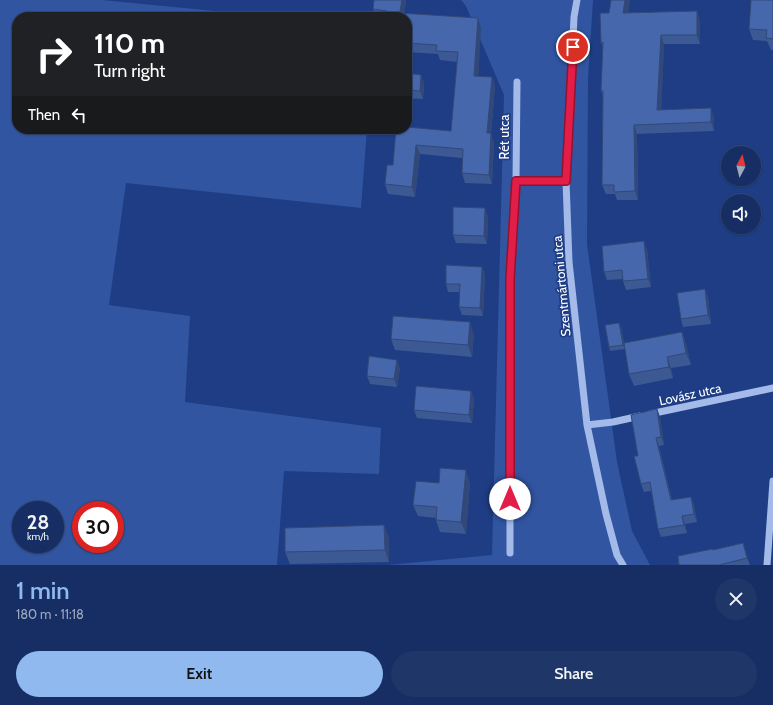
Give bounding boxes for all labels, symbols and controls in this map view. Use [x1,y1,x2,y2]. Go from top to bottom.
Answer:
text: 110 m [94,26,165,60]
icon: right [28,28,80,80]
pin [556,30,590,64]
icon: arrive [562,36,584,58]
text: Turn right [94,60,165,82]
icon: left [68,104,90,126]
text: Then [28,106,60,124]
street label: Rét utca [496,114,512,159]
north arrow [721,146,761,186]
map controls [721,146,761,234]
button: sound [721,194,761,234]
street label: Szentmártoni utca [549,234,573,337]
street label: Lovász utca [657,379,724,408]
position arrow [489,478,531,520]
speed limit sign: 30 [72,501,124,553]
text: 28 [27,510,49,534]
text: km/h [27,530,49,543]
text: 1 min [16,576,70,605]
button: close [715,578,757,620]
text: 180 m · 11:18 [16,606,84,622]
button: Exit [16,651,383,697]
button: Share [391,651,757,697]

